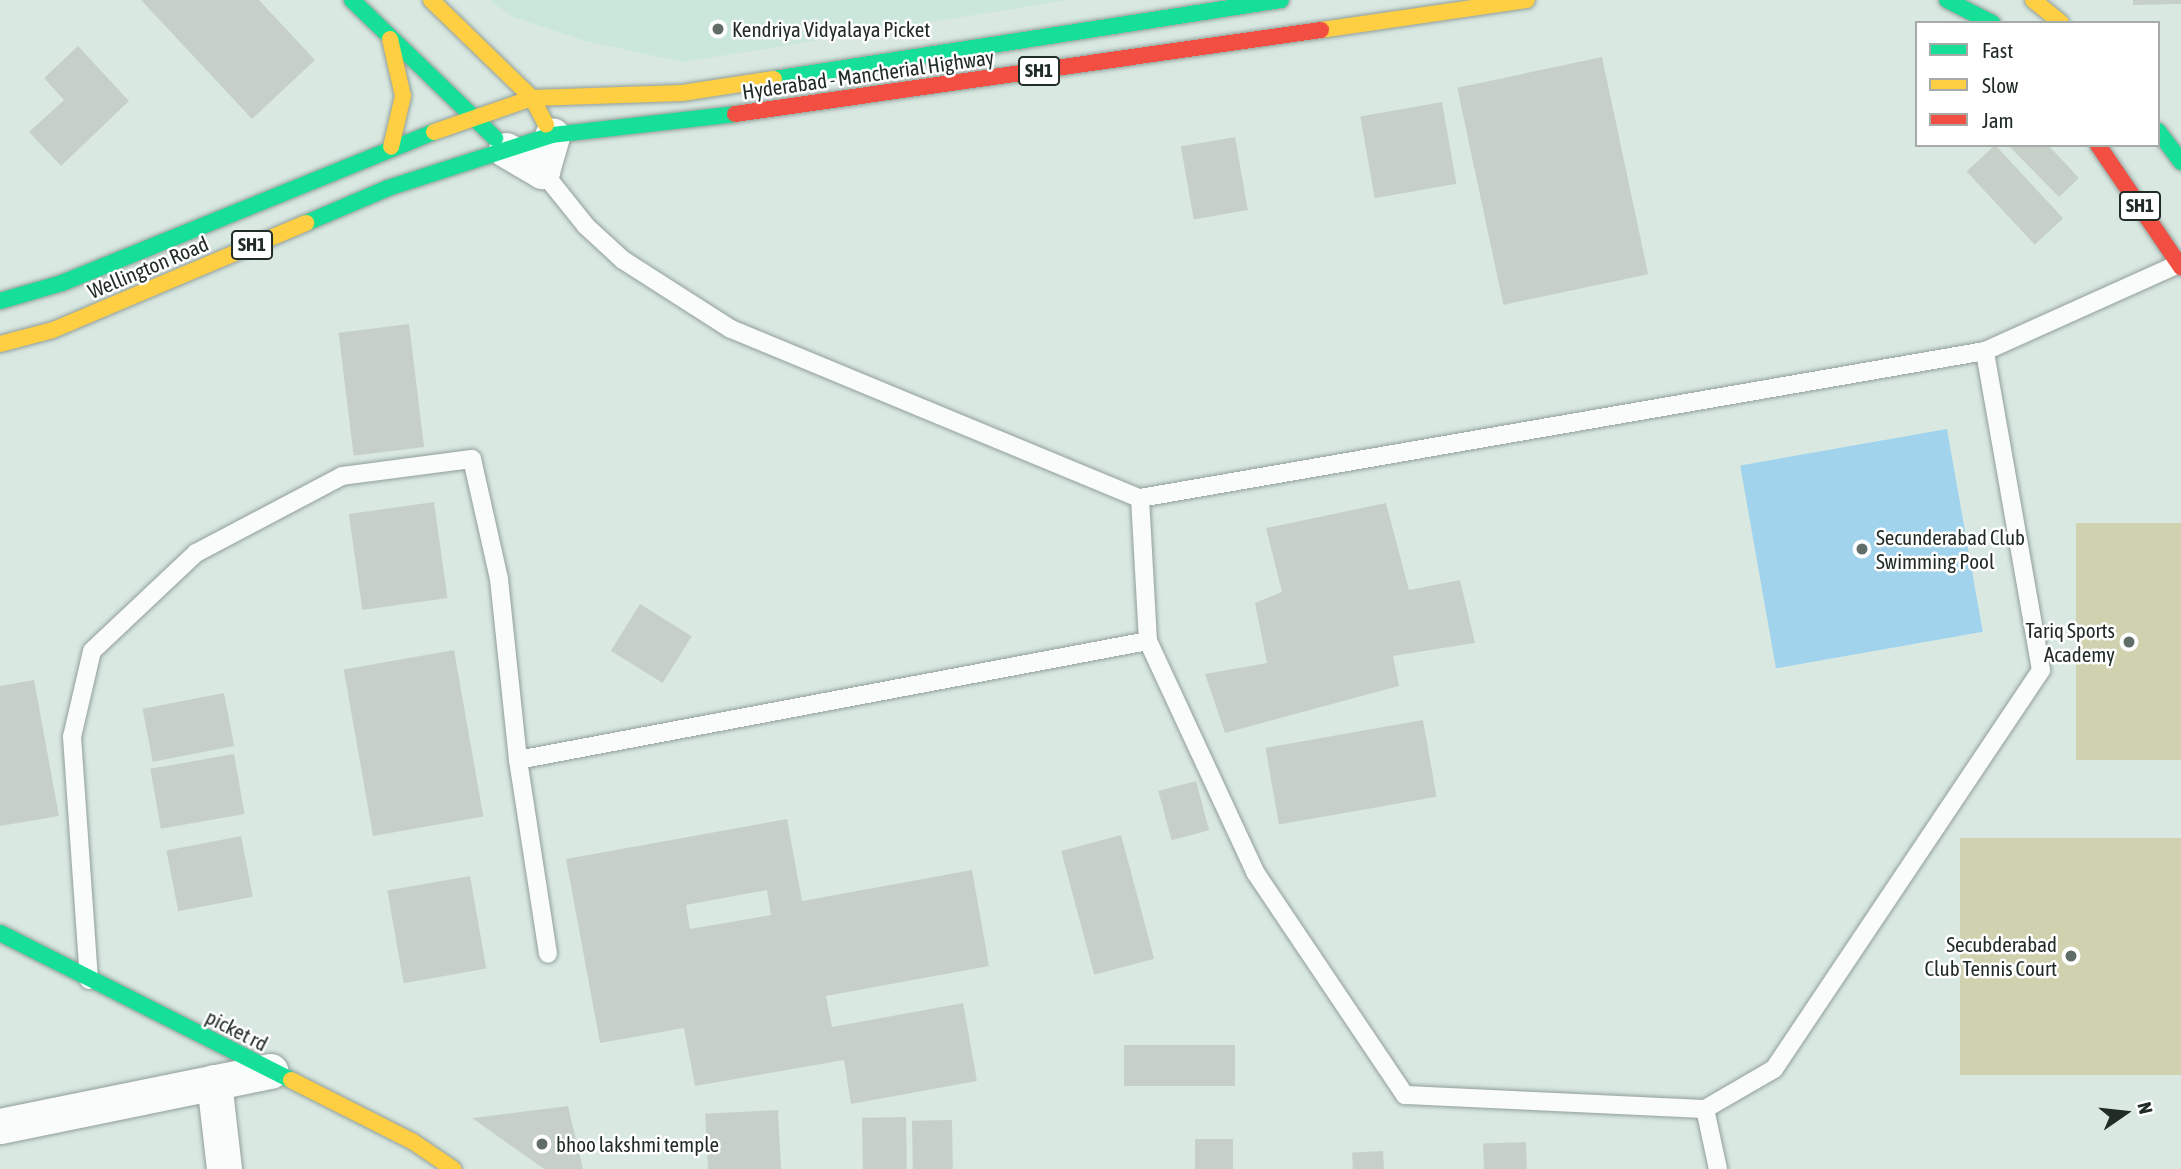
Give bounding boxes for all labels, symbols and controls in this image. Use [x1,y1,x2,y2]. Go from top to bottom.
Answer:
place label: Kendriya Vidyalaya Picket [732,16,930,42]
marker: Kendriya Vidyalaya Picket [710,21,726,37]
legend [1915,21,2160,147]
text: Fast [1982,38,2013,62]
street label: Hyderabad - Mancherial Highway [740,44,996,104]
road number: SH1 [1018,55,1060,86]
text: Slow [1982,73,2018,97]
text: Jam [1982,108,2014,132]
road number: SH1 [2119,190,2161,222]
street label: Wellington Road [84,230,212,304]
road number: SH1 [231,230,273,260]
place label: Secunderabad Club Swimming Pool [1876,524,2025,574]
marker: Secunderabad Club Swimming Pool [1854,541,1870,557]
place label: Tariq Sports Academy [2026,617,2115,667]
marker: Tariq Sports Academy [2121,634,2137,650]
place label: Secubderabad Club Tennis Court [1925,931,2057,981]
marker: Secubderabad Club Tennis Court [2063,948,2079,964]
street label: picket rd [202,1004,272,1056]
north arrow [2090,1078,2160,1148]
text: N [2133,1100,2157,1116]
place label: bhoo lakshmi temple [556,1131,719,1157]
marker: bhoo lakshmi temple [534,1136,550,1152]

